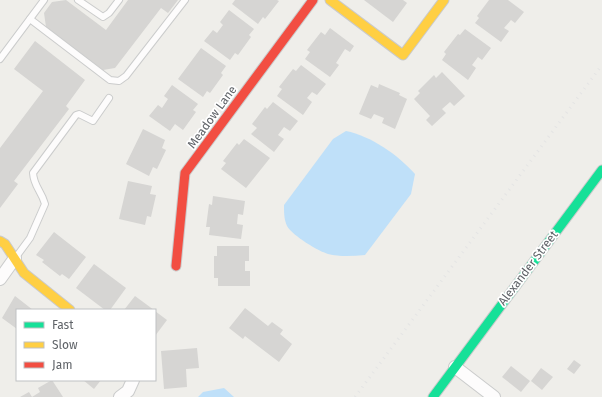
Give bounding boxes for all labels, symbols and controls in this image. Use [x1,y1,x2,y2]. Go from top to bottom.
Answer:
street label: Meadow Lane [185,83,239,151]
street label: Alexander Street [495,227,561,308]
legend [16,309,156,381]
text: Fast [52,318,74,332]
text: Slow [52,338,78,352]
text: Jam [52,358,72,372]

